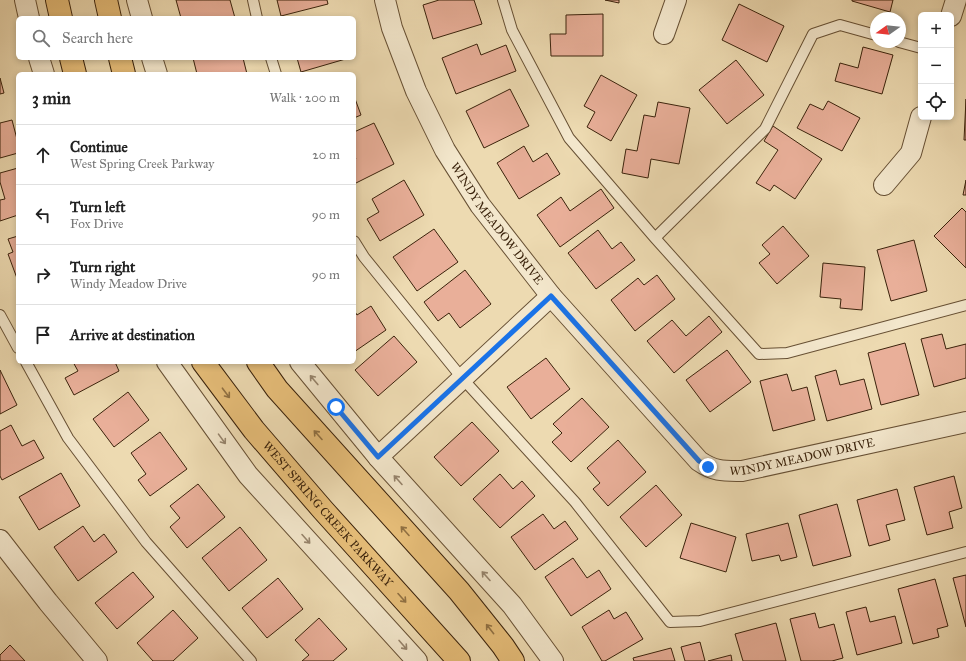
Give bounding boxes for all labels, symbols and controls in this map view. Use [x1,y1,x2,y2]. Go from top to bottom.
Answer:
north arrow [870,12,906,48]
map controls [918,12,954,120]
button: + [918,12,954,48]
search box [16,16,356,60]
icon: search [30,27,52,49]
text: Search here [62,29,133,47]
button: − [918,48,954,84]
button: locate [918,84,954,120]
text: 3 min [32,88,71,109]
text: Walk · 200 m [270,90,340,106]
text: Continue [70,138,128,156]
icon: ahead [32,144,54,166]
text: 20 m [312,147,340,163]
text: West Spring Creek Parkway [70,156,214,172]
street label: WINDY MEADOW DRIVE [448,160,546,287]
text: Turn left [70,198,126,216]
icon: left [32,204,54,226]
text: 90 m [312,207,340,223]
text: Fox Drive [70,216,123,232]
text: Turn right [70,258,135,276]
icon: right [32,264,54,286]
text: 90 m [312,267,340,283]
text: Windy Meadow Drive [70,276,187,292]
icon: arrive [32,324,54,346]
text: Arrive at destination [70,326,195,344]
one-way arrow [310,375,319,386]
one-way arrow [222,388,230,399]
route start [327,398,345,416]
one-way arrow [313,429,322,440]
one-way arrow [218,433,226,444]
street label: WINDY MEADOW DRIVE [729,435,876,478]
street label: WEST SPRING CREEK PARKWAY [260,439,396,590]
route end [699,458,717,476]
one-way arrow [394,475,403,485]
one-way arrow [400,526,410,536]
one-way arrow [301,533,310,544]
one-way arrow [481,571,490,581]
one-way arrow [397,593,407,603]
one-way arrow [486,624,494,635]
one-way arrow [398,640,407,650]

